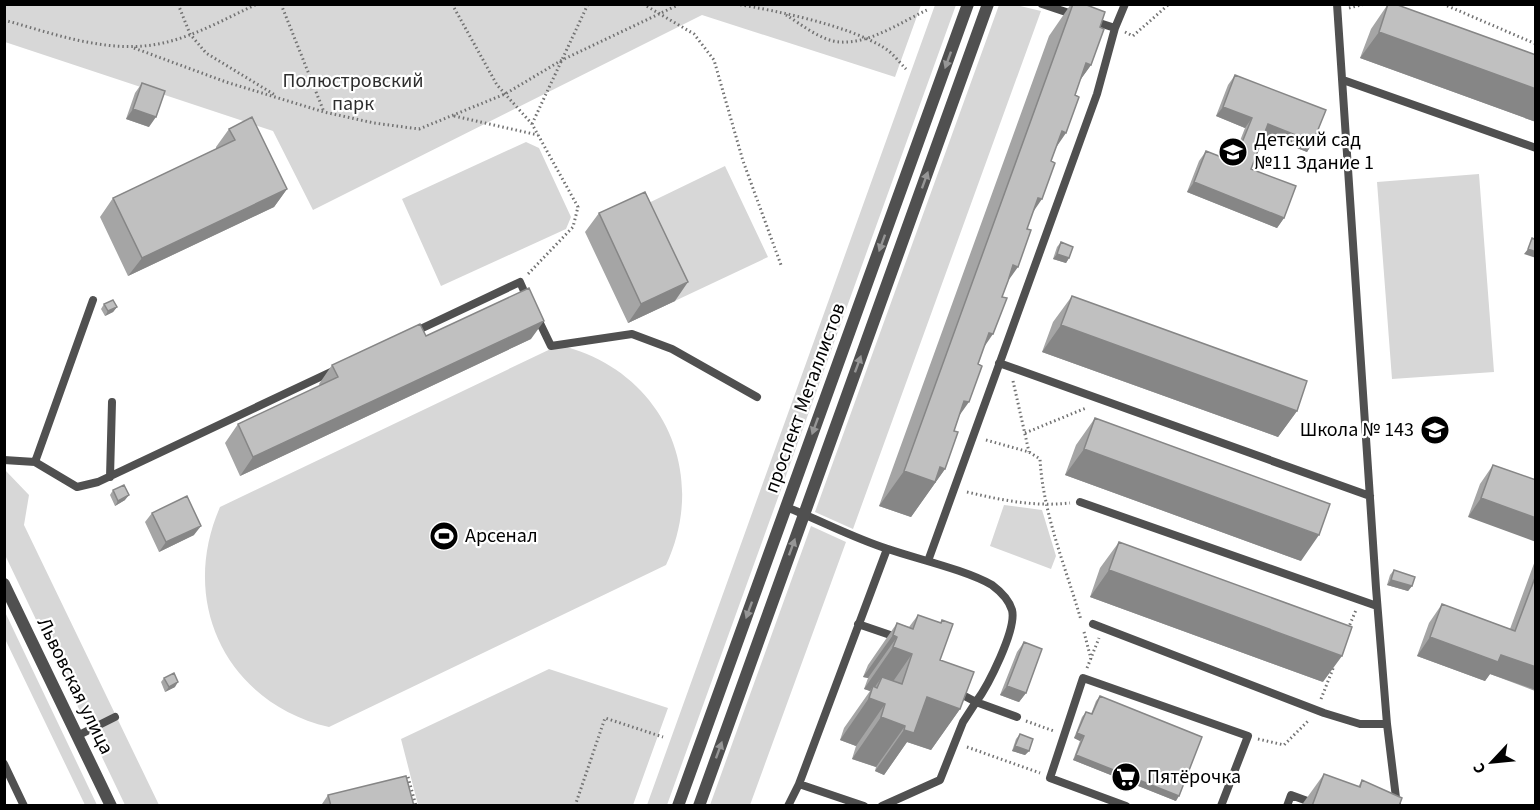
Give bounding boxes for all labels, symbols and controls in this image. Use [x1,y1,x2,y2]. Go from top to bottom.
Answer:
one-way arrow [942,51,952,69]
park label: Полюстровский парк [283,67,423,118]
place label: Детский сад №11 Здание 1 [1254,126,1374,177]
school or university icon: Детский сад №11 Здание 1 [1217,136,1249,168]
one-way arrow [920,171,930,189]
one-way arrow [876,234,886,252]
street label: проспект Металлистов [758,299,852,497]
one-way arrow [854,355,864,373]
school or university icon: Школа № 143 [1419,414,1451,446]
place label: Школа № 143 [1300,416,1414,444]
one-way arrow [810,417,820,435]
sports icon: Арсенал [428,520,460,552]
place label: Арсенал [465,522,538,550]
one-way arrow [788,538,797,556]
one-way arrow [743,601,753,619]
street label: Львовская улица [30,613,120,759]
north arrow [1462,732,1522,792]
one-way arrow [715,741,725,759]
text: С [1467,759,1491,777]
supermarket icon: Пятёрочка [1110,761,1142,793]
place label: Пятёрочка [1147,763,1241,791]

